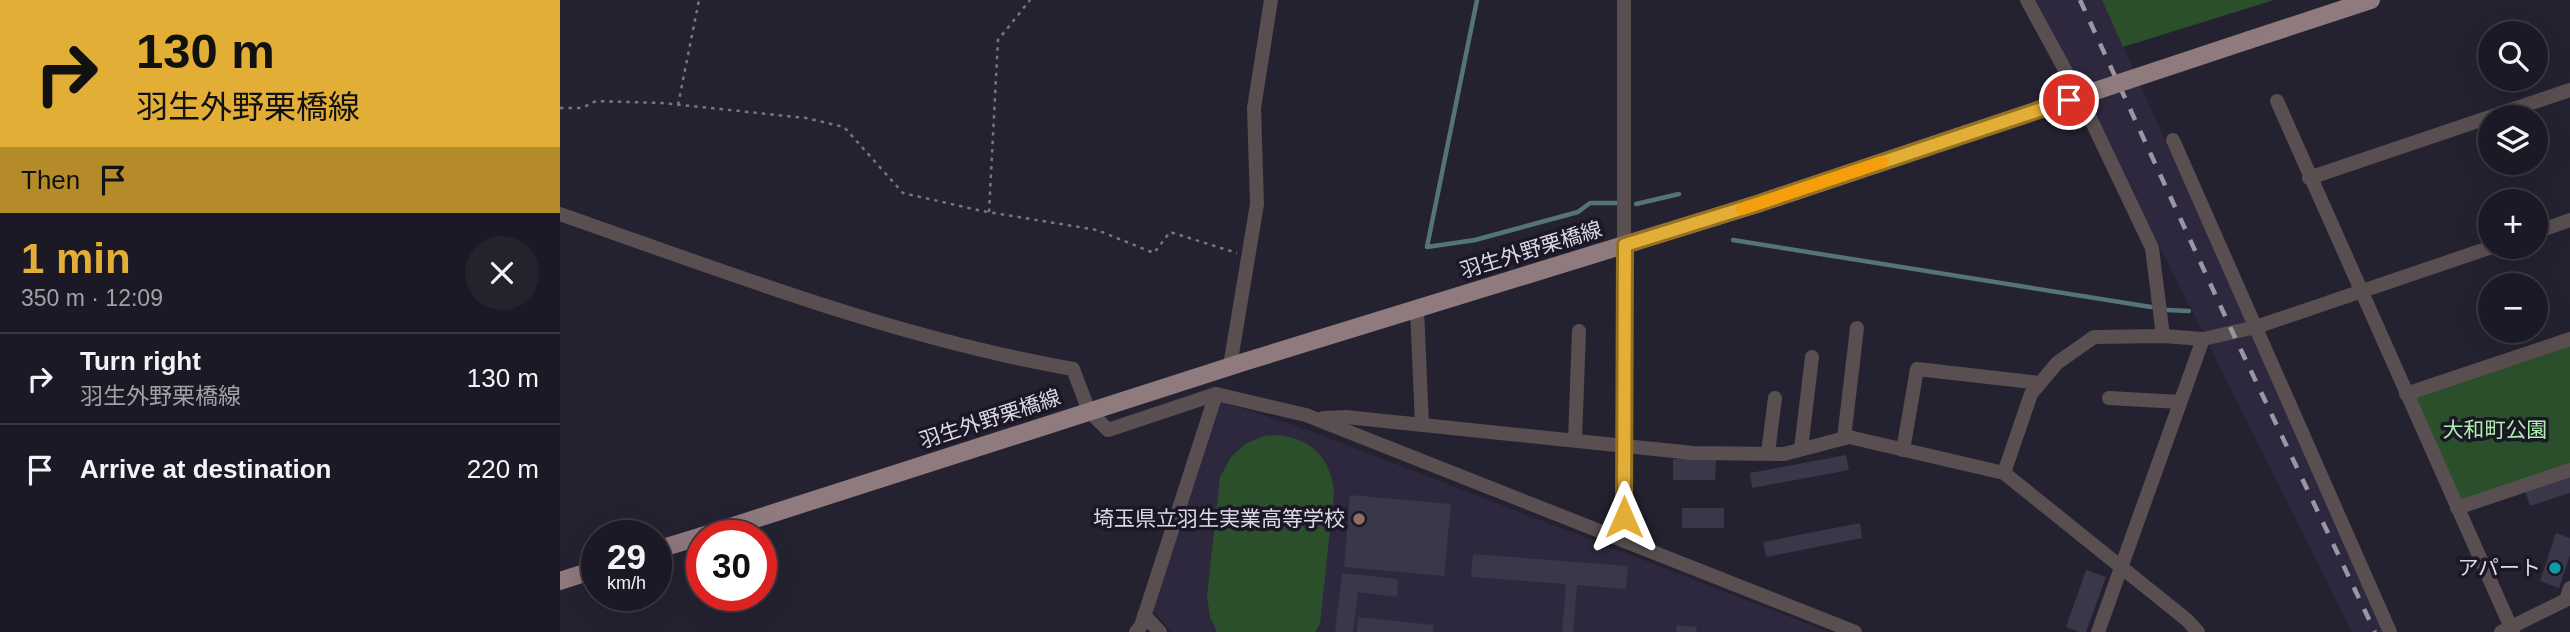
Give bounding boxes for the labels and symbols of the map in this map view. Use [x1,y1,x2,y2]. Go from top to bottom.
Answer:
pin [2039,70,2099,130]
street label: 羽生外野栗橋線 [1457,217,1605,282]
street label: 羽生外野栗橋線 [916,385,1063,452]
park label: 大和町公園 [2443,418,2548,441]
position arrow [1587,480,1661,554]
place label: 埼玉県立羽生実業高等学校 [1093,507,1345,530]
marker: 埼玉県立羽生実業高等学校 [1351,511,1367,527]
speed limit sign: 30 [686,520,777,611]
place label: アパート [2457,556,2541,579]
marker: アパート [2547,560,2563,576]

